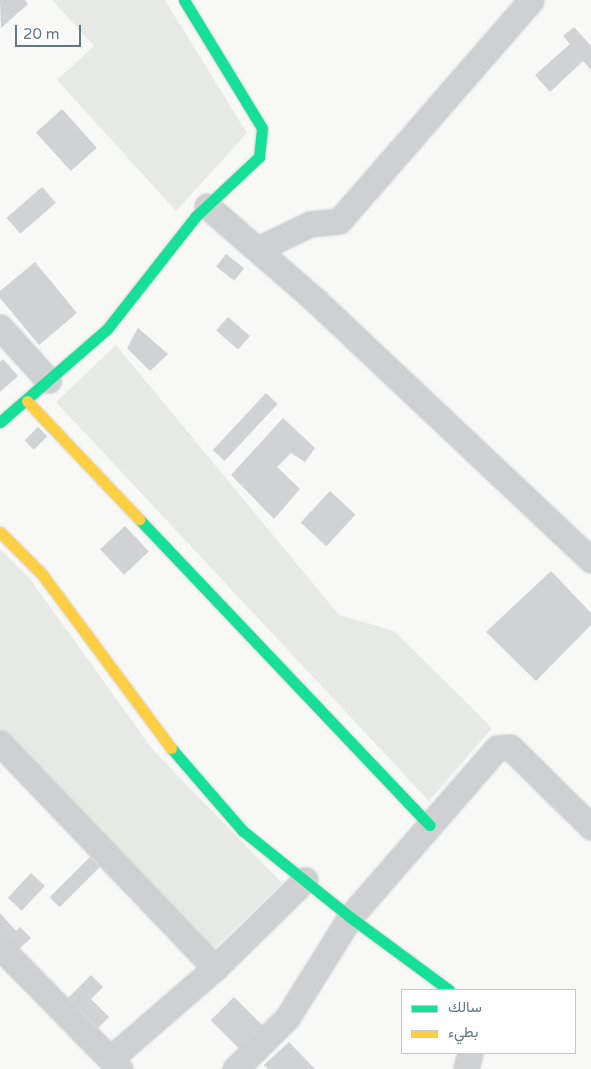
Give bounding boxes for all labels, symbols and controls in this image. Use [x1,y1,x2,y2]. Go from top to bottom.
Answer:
scale bar [18,15,84,47]
text: 20 m [23,25,60,43]
legend [401,989,576,1054]
text: سالك [448,998,482,1016]
text: بطيء [448,1023,478,1041]

